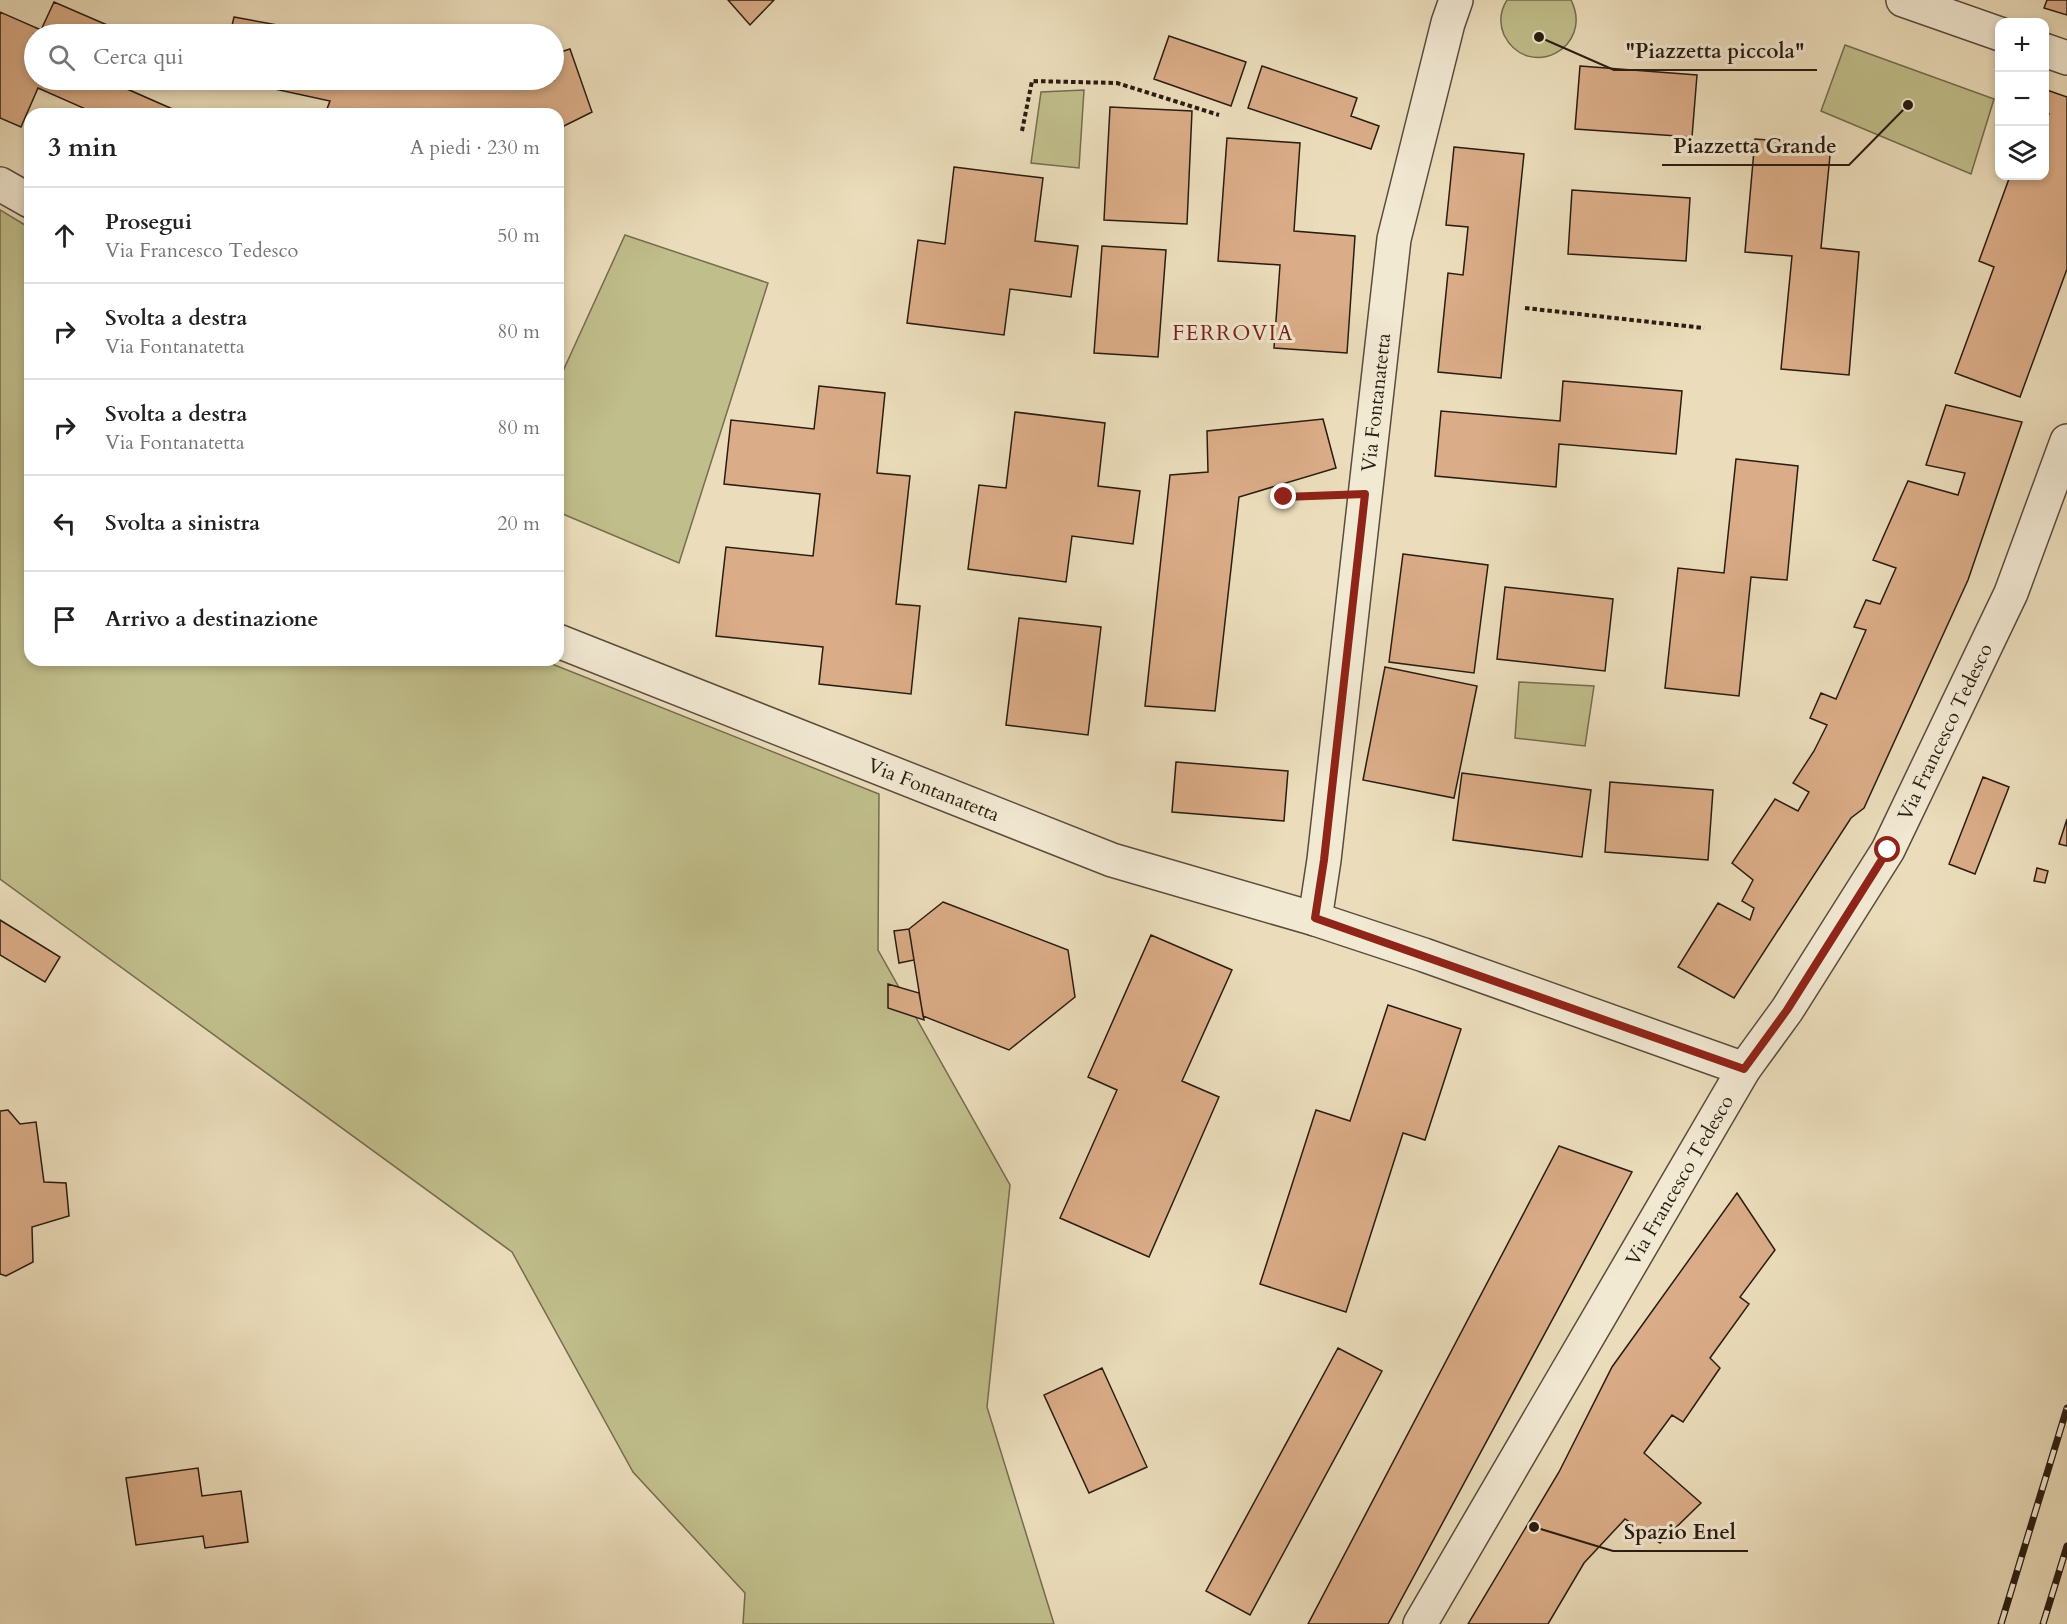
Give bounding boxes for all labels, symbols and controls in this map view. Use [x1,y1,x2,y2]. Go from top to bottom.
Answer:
map controls [1995,18,2049,180]
button: + [1995,18,2049,72]
search box [24,24,564,90]
callout: "Piazzetta piccola" [1614,31,1817,70]
text: "Piazzetta piccola" [1625,37,1805,66]
icon: search [45,41,78,74]
text: Cerca qui [93,42,183,72]
button: − [1995,72,2049,126]
callout: Piazzetta Grande [1662,126,1849,165]
button: layers [1995,126,2049,180]
text: 3 min [48,130,117,165]
text: Piazzetta Grande [1673,132,1837,161]
text: A piedi · 230 m [410,134,540,161]
text: Prosegui [105,207,192,237]
icon: ahead [48,219,81,252]
text: 50 m [497,222,540,249]
text: Via Francesco Tedesco [105,237,298,264]
text: Svolta a destra [105,303,247,333]
icon: right [48,315,81,348]
text: 80 m [497,318,540,345]
district label: FERROVIA [1172,319,1294,348]
street label: Via Fontanatetta [1354,331,1397,474]
text: Via Fontanatetta [105,333,245,360]
text: Svolta a destra [105,399,247,429]
icon: right [48,411,81,444]
text: 80 m [497,414,540,441]
text: Via Fontanatetta [105,429,245,456]
route end [1270,483,1296,509]
icon: left [48,507,81,540]
text: Svolta a sinistra [105,508,260,538]
text: 20 m [497,510,540,537]
icon: arrive [48,603,81,636]
text: Arrivo a destinazione [105,604,318,634]
street label: Via Francesco Tedesco [1891,638,1999,825]
street label: Via Fontanatetta [864,751,1004,828]
route start [1874,836,1900,862]
street label: Via Francesco Tedesco [1619,1090,1740,1270]
callout: Spazio Enel [1613,1512,1748,1551]
text: Spazio Enel [1624,1518,1736,1547]

